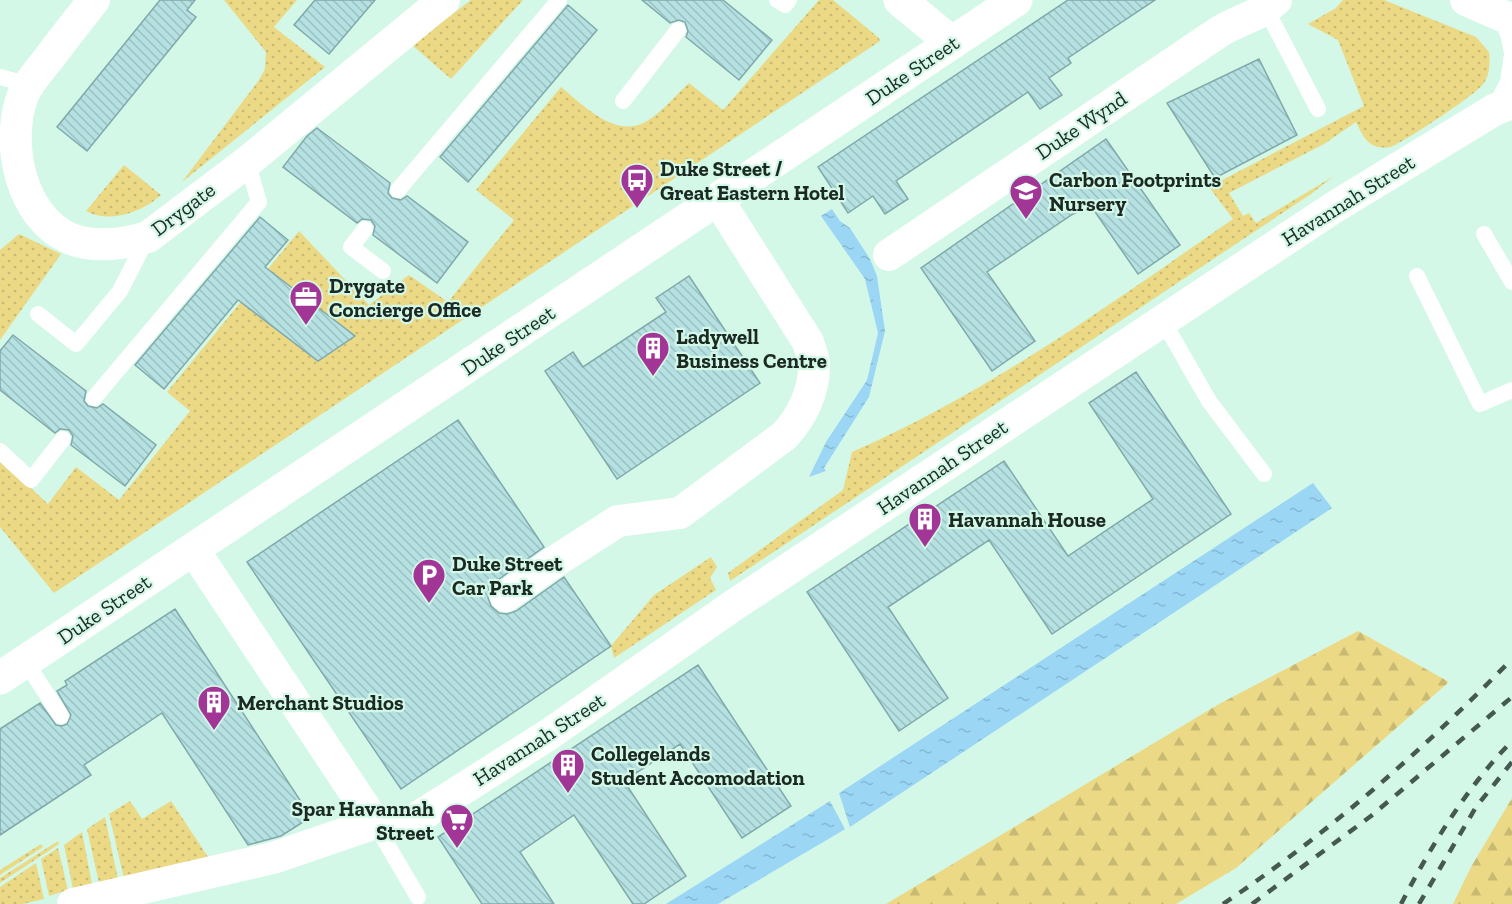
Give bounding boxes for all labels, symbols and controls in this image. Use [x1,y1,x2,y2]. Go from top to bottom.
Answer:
street label: Duke Street [861,30,964,110]
street label: Duke Wynd [1031,85,1132,165]
street label: Havannah Street [1277,149,1419,251]
place label: Duke Street / Great Eastern Hotel [660,156,845,205]
bus stop icon: Duke Street / Great Eastern Hotel [619,162,655,209]
place label: Carbon Footprints Nursery [1049,167,1222,216]
school or university icon: Carbon Footprints Nursery [1008,173,1044,220]
street label: Drygate [146,177,220,241]
place label: Drygate Concierge Office [329,273,481,322]
office icon: Drygate Concierge Office [288,279,324,326]
street label: Duke Street [457,300,560,380]
place label: Ladywell Business Centre [676,324,827,373]
building icon: Ladywell Business Centre [635,330,671,377]
street label: Havannah Street [872,414,1012,520]
building icon: Havannah House [907,501,943,548]
place label: Havannah House [948,507,1106,532]
place label: Duke Street Car Park [452,551,563,600]
parking icon: Duke Street Car Park [411,557,447,604]
street label: Duke Street [53,569,156,649]
building icon: Merchant Studios [196,684,232,731]
street label: Havannah Street [468,687,610,791]
place label: Merchant Studios [237,690,404,715]
place label: Collegelands Student Accomodation [591,741,805,790]
building icon: Collegelands Student Accomodation [550,747,586,794]
place label: Spar Havannah Street [291,796,435,845]
supermarket icon: Spar Havannah Street [439,802,475,849]

